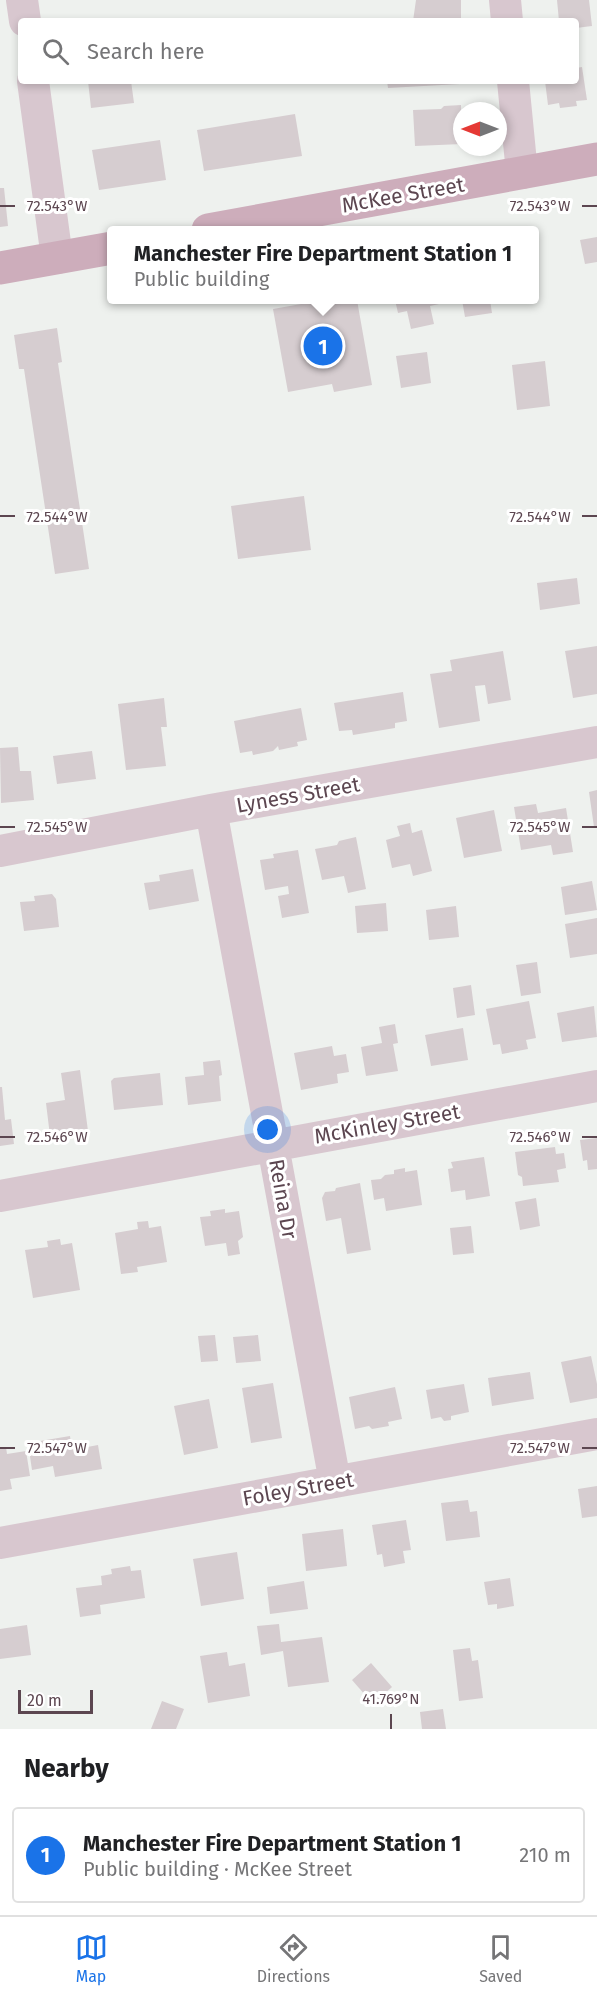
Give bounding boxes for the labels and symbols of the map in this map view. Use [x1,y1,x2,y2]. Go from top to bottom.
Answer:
north arrow [453,102,507,156]
street label: McKee Street [340,171,467,219]
text: 72.543°W [27,197,88,215]
text: 72.543°W [510,197,571,215]
pin: 1 [304,324,342,368]
text: 72.544°W [26,508,88,526]
text: 72.544°W [509,508,571,526]
street label: Lyness Street [234,771,362,819]
text: 72.545°W [27,818,88,836]
text: 72.545°W [510,818,571,836]
street label: McKinley Street [312,1098,462,1150]
your location [253,1115,282,1144]
text: 72.546°W [26,1128,88,1146]
text: 72.546°W [509,1128,571,1146]
street label: Reina Dr [263,1157,303,1241]
text: 72.547°W [27,1439,88,1457]
text: 72.547°W [510,1439,571,1457]
street label: Foley Street [241,1466,356,1512]
scale bar [18,1687,93,1714]
text: 41.769°N [362,1690,420,1708]

